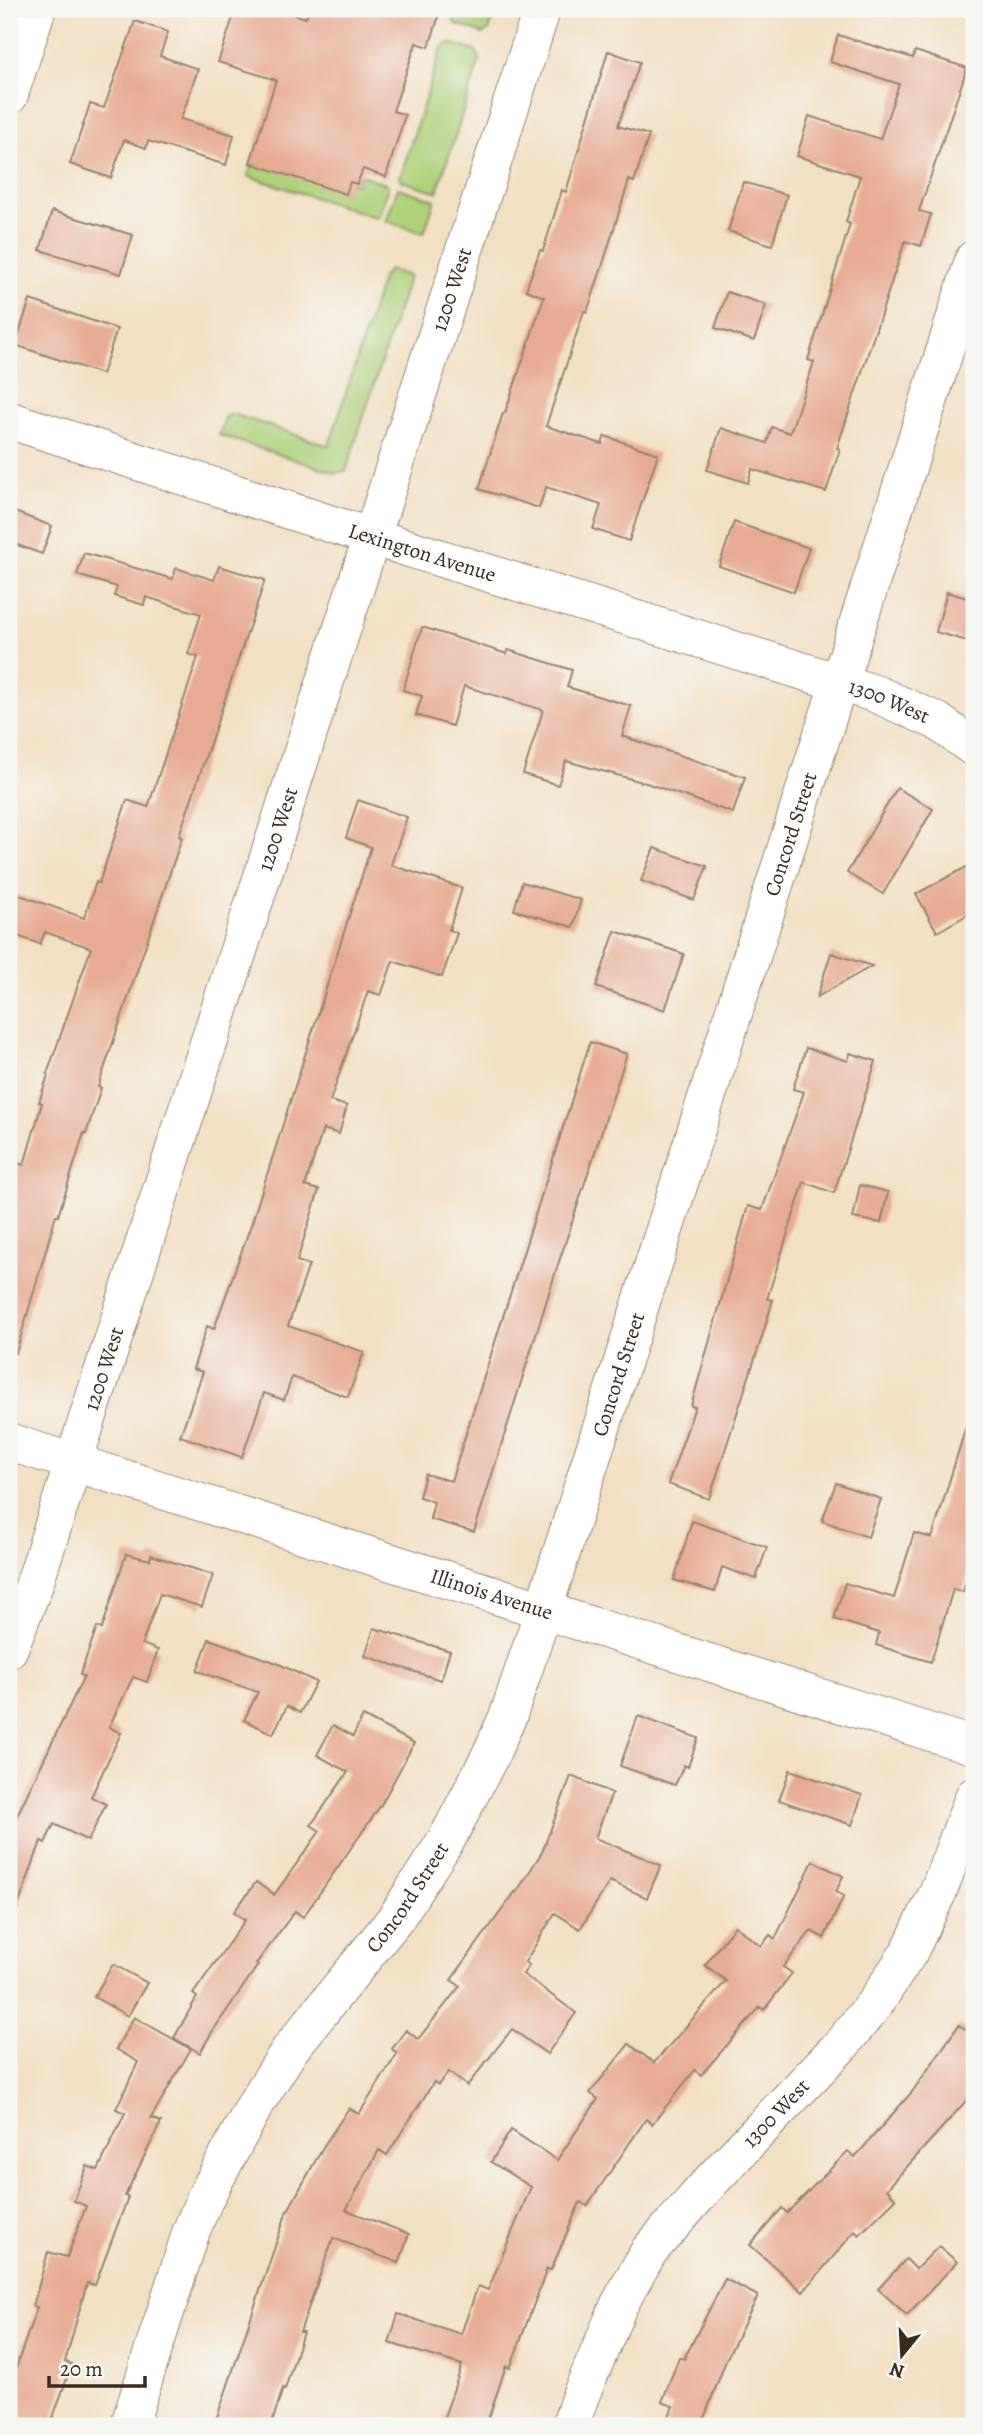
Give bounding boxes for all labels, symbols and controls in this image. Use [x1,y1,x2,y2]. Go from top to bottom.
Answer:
street label: 1200 West [425,244,478,335]
street label: Lexington Avenue [345,516,500,589]
street label: 1300 West [845,672,934,730]
street label: Concord Street [758,768,824,900]
street label: 1200 West [251,783,304,875]
street label: Concord Street [585,1309,651,1440]
street label: 1200 West [77,1323,130,1414]
street label: Illinois Avenue [427,1562,556,1626]
street label: Concord Street [359,1836,455,1959]
street label: 1300 West [736,2072,816,2153]
north arrow [867,2320,937,2390]
scale bar [49,2344,145,2388]
text: 20 m [60,2355,103,2383]
text: N [886,2356,908,2385]

